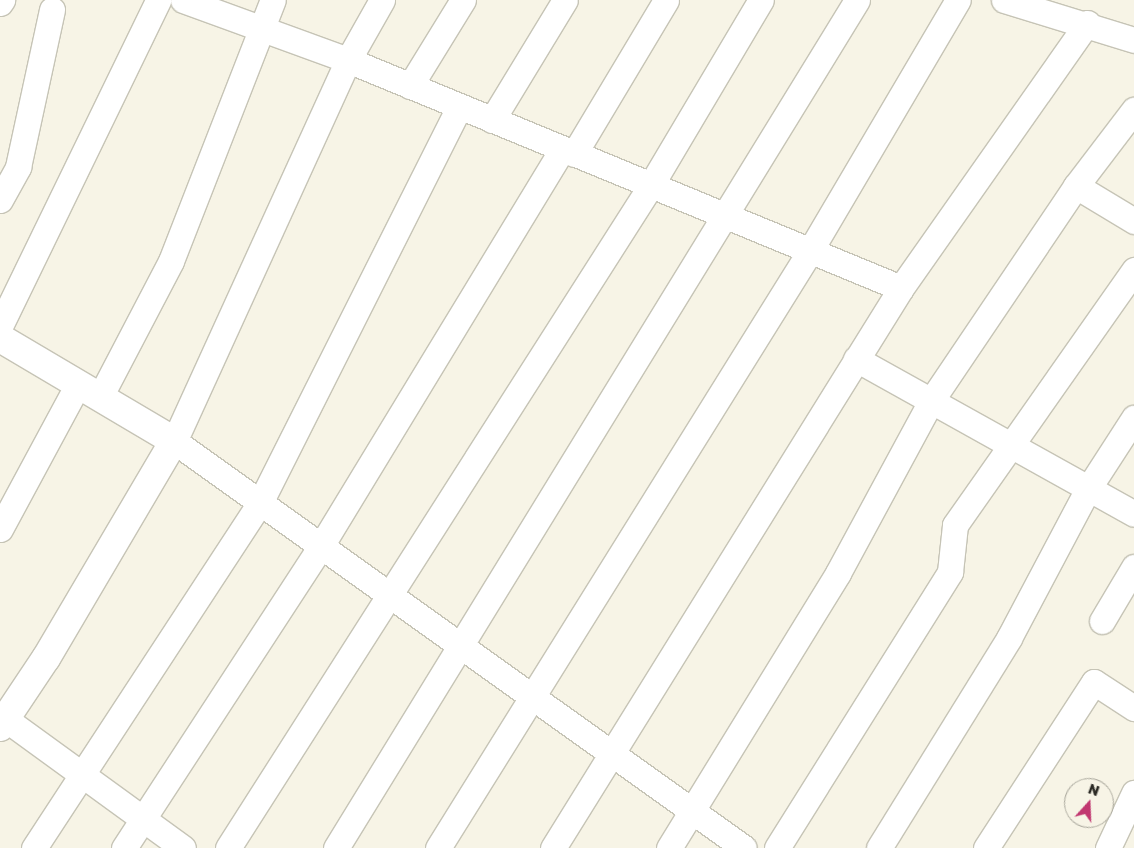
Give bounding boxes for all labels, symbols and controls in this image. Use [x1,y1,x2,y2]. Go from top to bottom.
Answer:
north arrow [1064,778,1114,828]
text: N [1086,780,1102,799]

